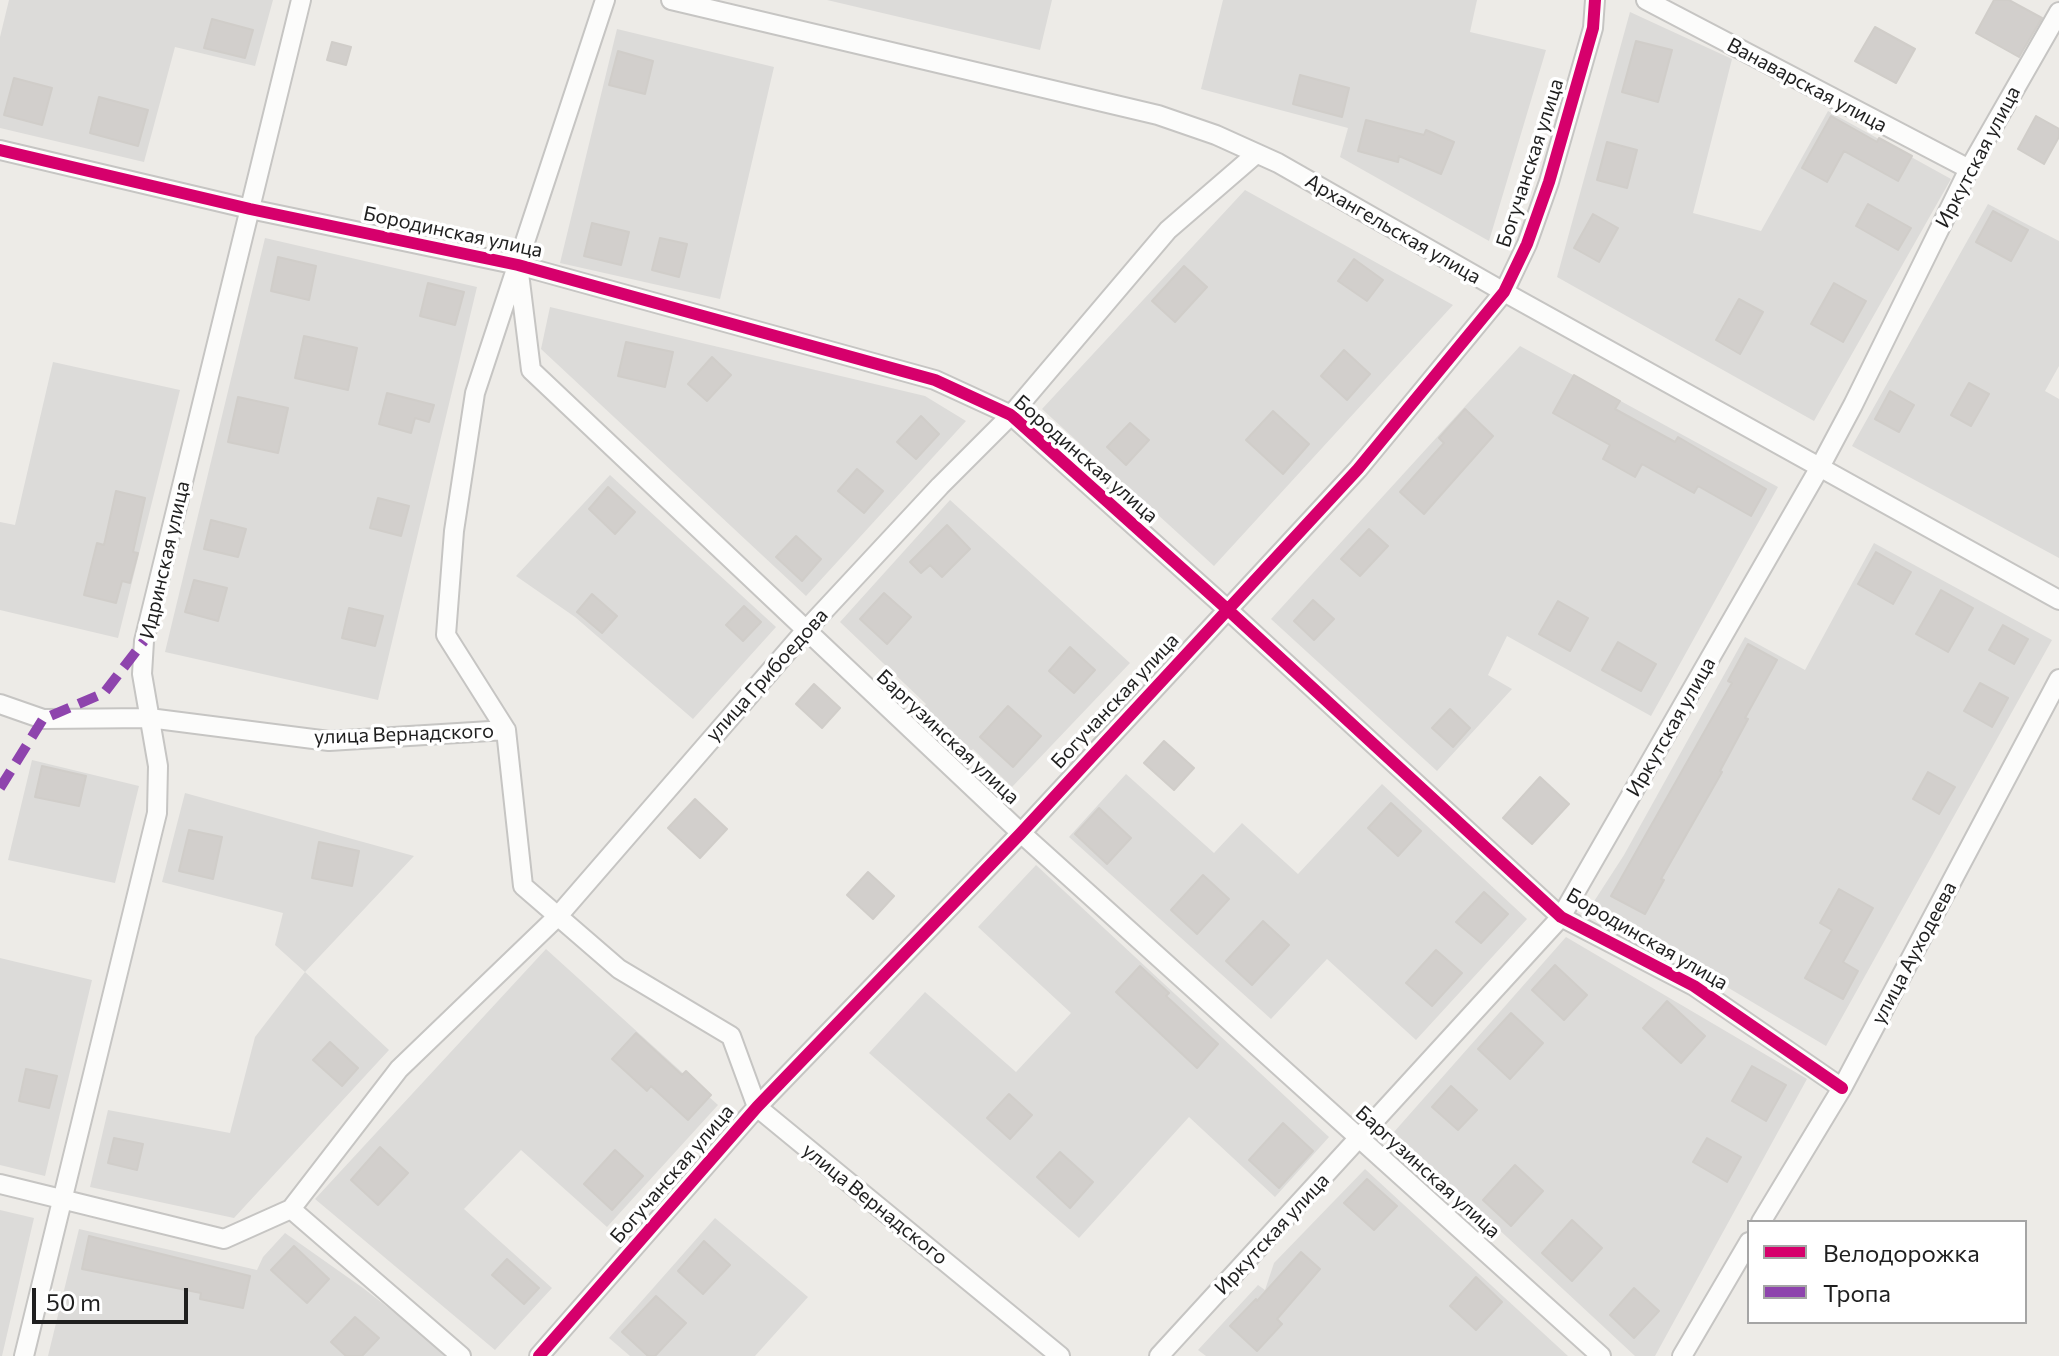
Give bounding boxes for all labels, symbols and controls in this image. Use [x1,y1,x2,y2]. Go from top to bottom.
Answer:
street label: Ванаварская улица [1723,33,1891,137]
street label: Богучанская улица [1491,76,1569,250]
street label: Иркутская улица [1931,82,2025,232]
street label: Архангельская улица [1301,169,1485,289]
street label: Бородинская улица [361,201,545,263]
street label: Бородинская улица [1009,390,1163,528]
street label: Идринская улица [135,479,195,641]
street label: улица Грибоедова [701,604,833,746]
street label: Богучанская улица [1046,628,1184,774]
street label: Иркутская улица [1621,653,1721,801]
street label: Баргузинская улица [872,665,1024,809]
street label: улица Вернадского [314,719,494,749]
street label: улица Ауходеева [1866,878,1962,1028]
street label: Бородинская улица [1562,883,1732,995]
street label: Богучанская улица [605,1100,739,1248]
street label: Баргузинская улица [1351,1101,1505,1243]
street label: улица Вернадского [798,1138,952,1270]
street label: Иркутская улица [1210,1168,1334,1300]
legend [1747,1220,2027,1324]
text: Велодорожка [1823,1238,1980,1267]
scale bar [36,1272,192,1322]
text: Тропа [1823,1278,1891,1307]
text: 50 m [46,1287,101,1316]

